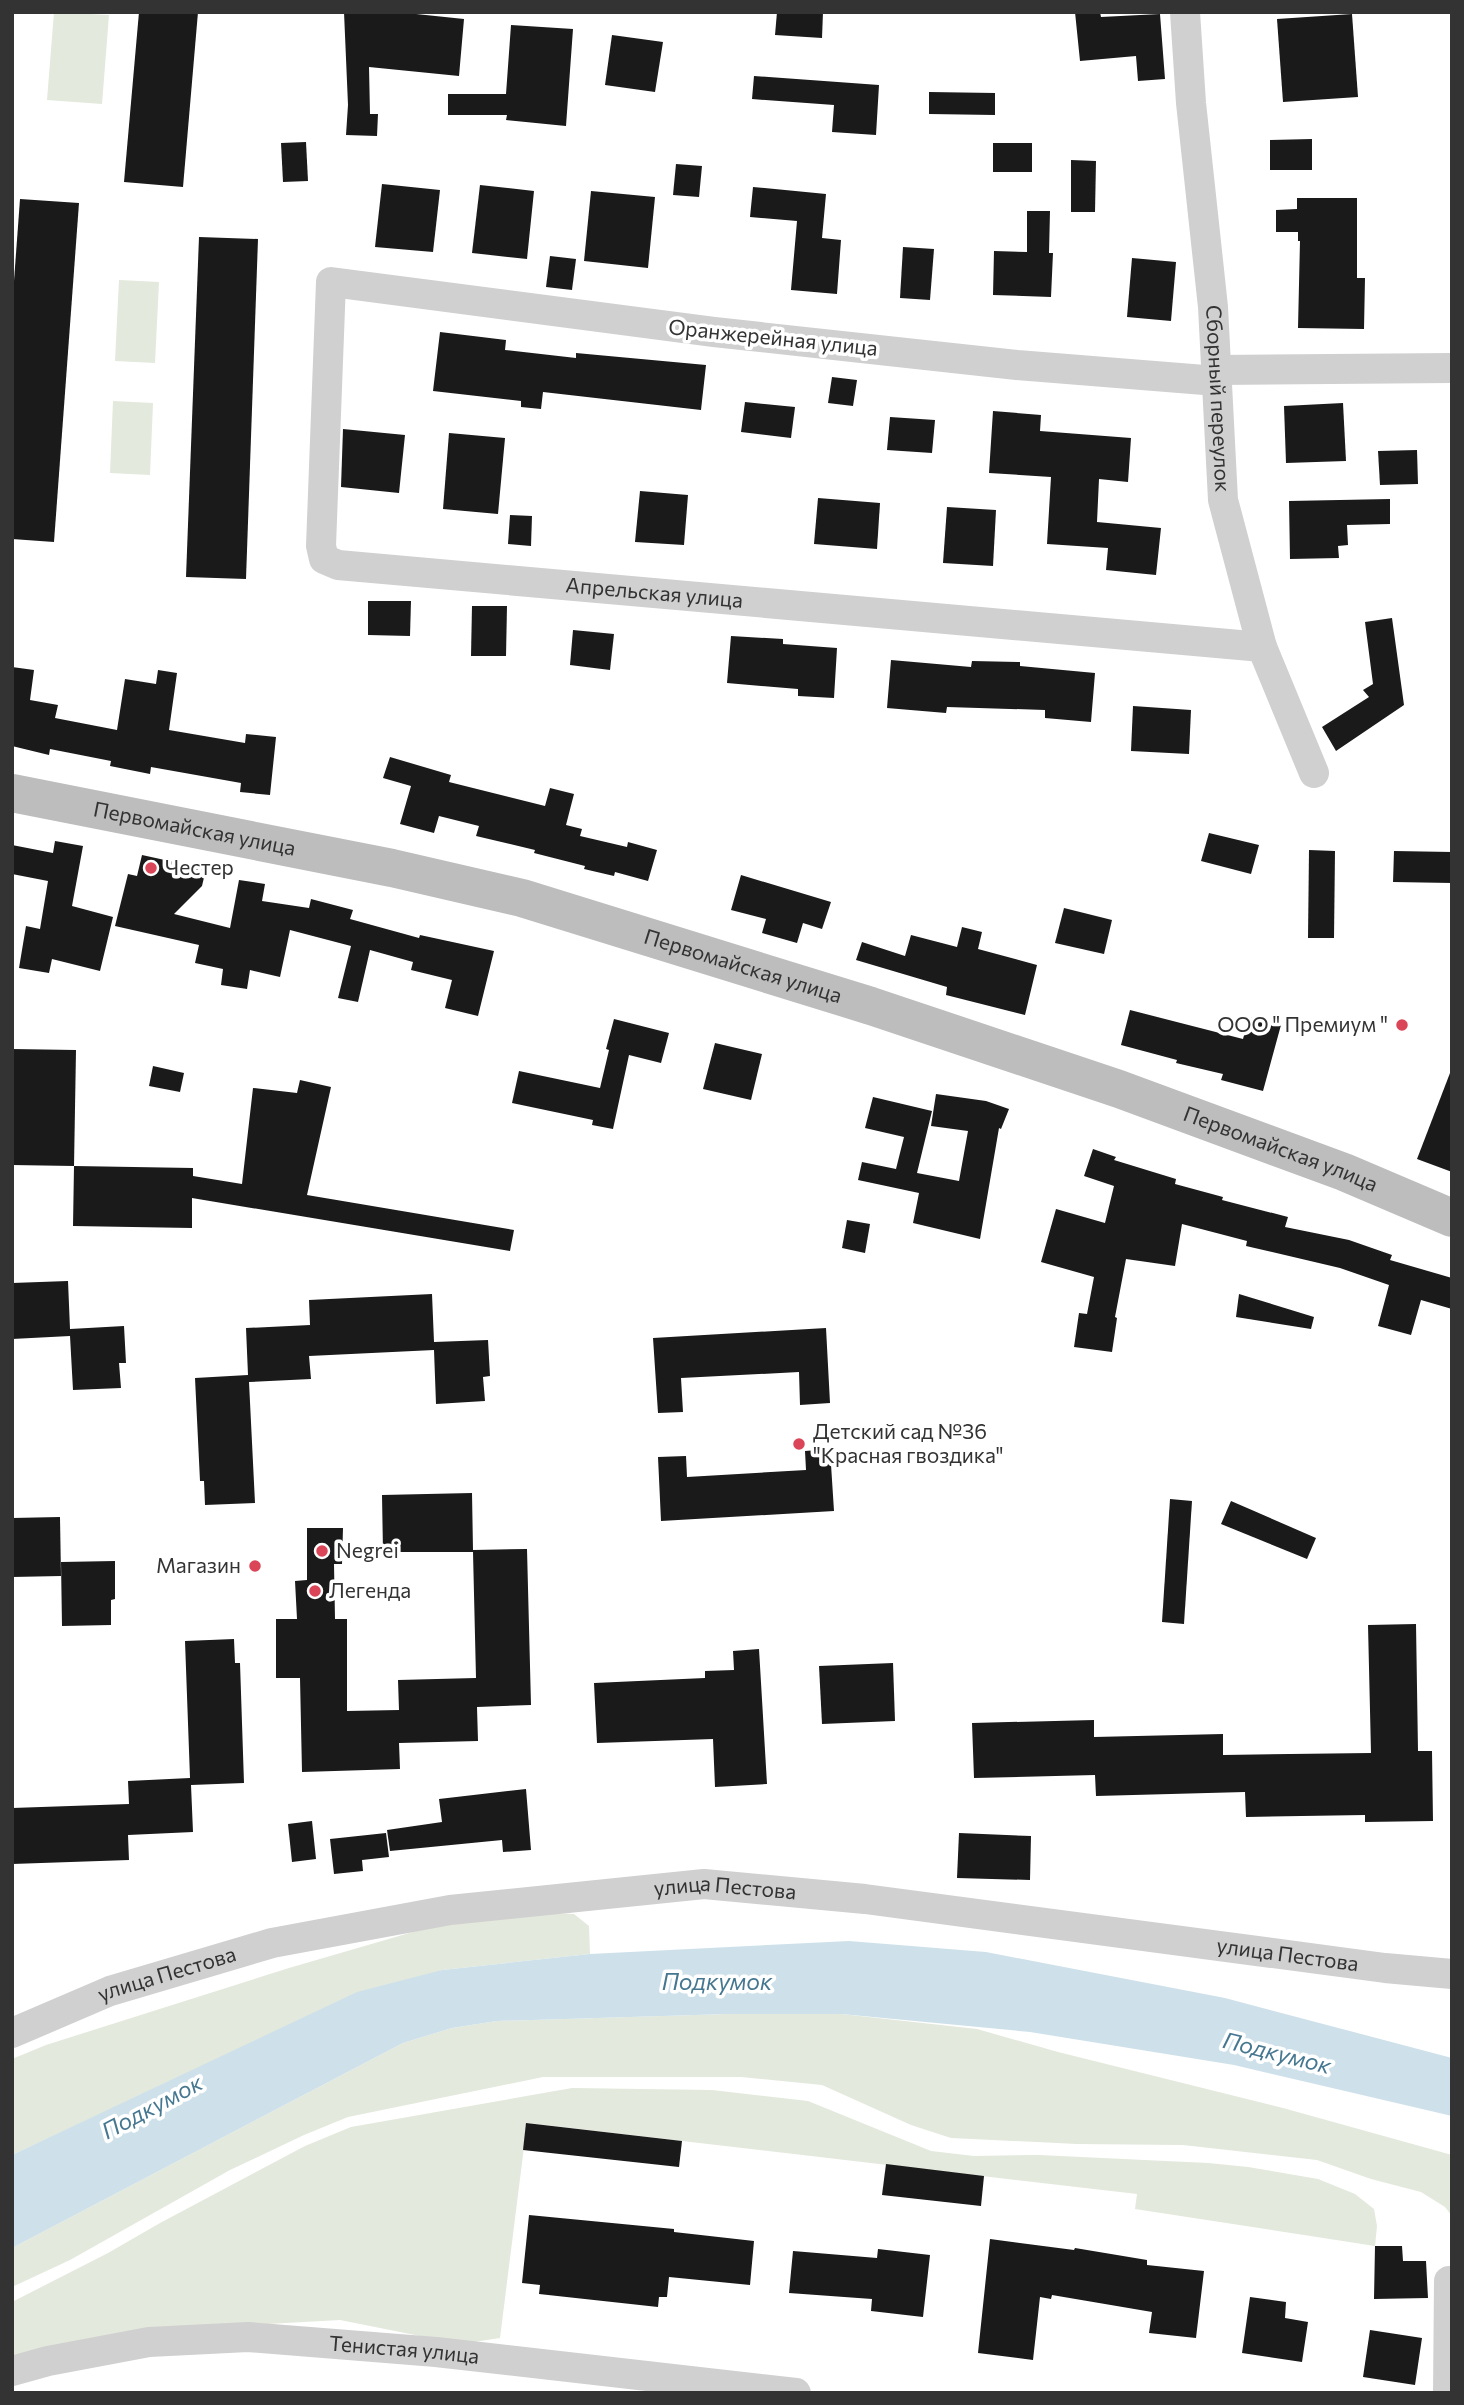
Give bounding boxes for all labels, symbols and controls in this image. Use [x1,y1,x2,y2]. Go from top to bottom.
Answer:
street label: Сборный переулок [1202,304,1237,493]
street label: Оранжерейная улица [667,313,879,360]
street label: Апрельская улица [565,571,744,612]
street label: Первомайская улица [91,795,298,860]
place label: Честер [165,854,234,879]
marker: Честер [143,860,159,876]
street label: Первомайская улица [641,923,845,1007]
place label: ООО " Премиум " [1217,1011,1388,1036]
marker: ООО " Премиум " [1394,1017,1410,1033]
street label: Первомайская улица [1180,1100,1382,1196]
place label: Детский сад №36 "Красная гвоздика" [813,1418,1004,1467]
marker: Детский сад №36 "Красная гвоздика" [791,1436,807,1452]
place label: Negrei [336,1537,399,1562]
marker: Negrei [314,1543,330,1559]
place label: Магазин [156,1552,241,1577]
marker: Магазин [247,1558,263,1574]
place label: Легенда [329,1577,411,1602]
marker: Легенда [307,1583,323,1599]
street label: улица Пестова [652,1870,797,1904]
street label: улица Пестова [1215,1932,1360,1975]
street label: улица Пестова [93,1940,239,2006]
water label: Подкумок [662,1967,773,1995]
water label: Подкумок [1220,2025,1335,2079]
water label: Подкумок [96,2067,208,2144]
street label: Тенистая улица [328,2330,481,2368]

